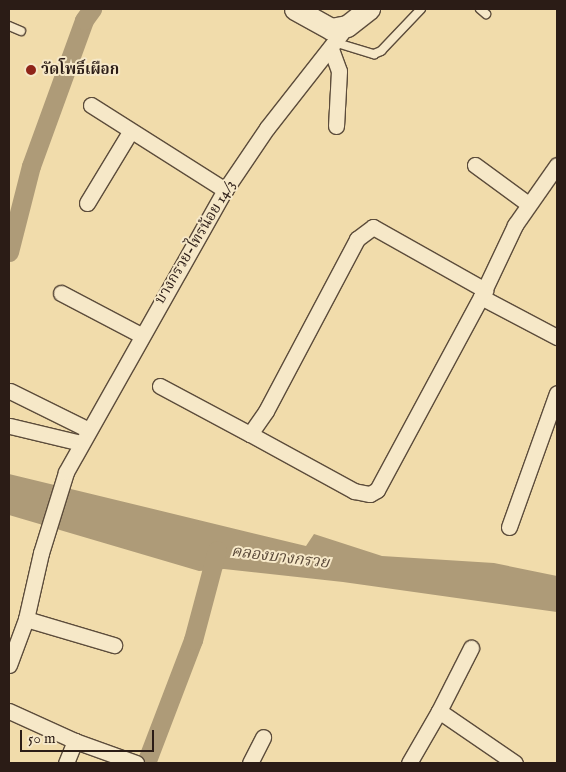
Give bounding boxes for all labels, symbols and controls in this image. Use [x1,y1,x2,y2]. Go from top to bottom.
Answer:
place label: วัดโพธิ์เผือก [41,61,119,79]
marker: วัดโพธิ์เผือก [25,64,37,76]
street label: บางกรวย-ไทรน้อย 14/3 [151,177,239,307]
water label: คลองบางกรวย [230,542,330,574]
scale bar [22,720,156,752]
text: 50 m [28,729,56,748]

